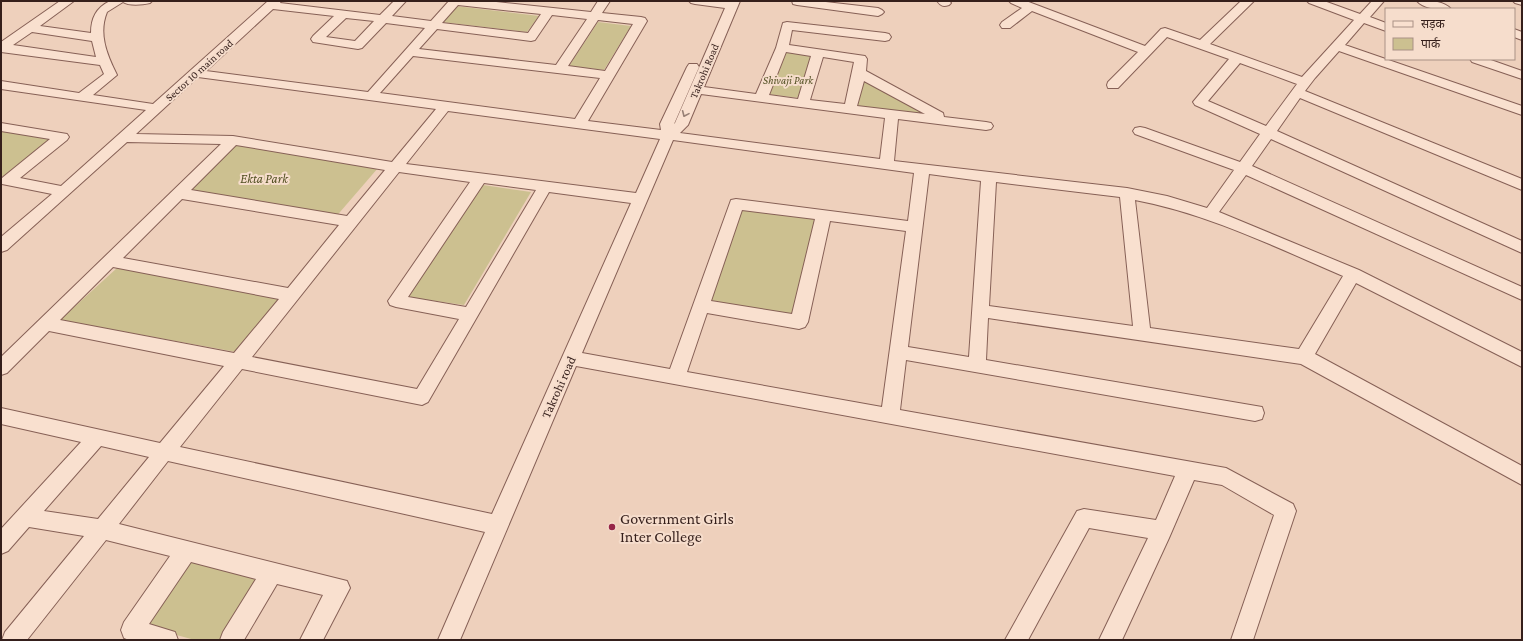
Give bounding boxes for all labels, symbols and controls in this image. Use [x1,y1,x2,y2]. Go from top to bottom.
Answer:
legend [1385,8,1515,60]
text: सड़क [1421,17,1446,31]
street label: Sector 10 main road [163,37,235,103]
text: पार्क [1421,37,1441,51]
street label: Takrohi Road [687,42,721,100]
park label: Shivaji Park [763,74,814,87]
one-way arrow [682,110,690,117]
park label: Ekta Park [240,171,289,186]
street label: Takrohi road [538,354,579,420]
place label: Government Girls Inter College [620,510,734,546]
marker: Government Girls Inter College [607,522,617,532]

